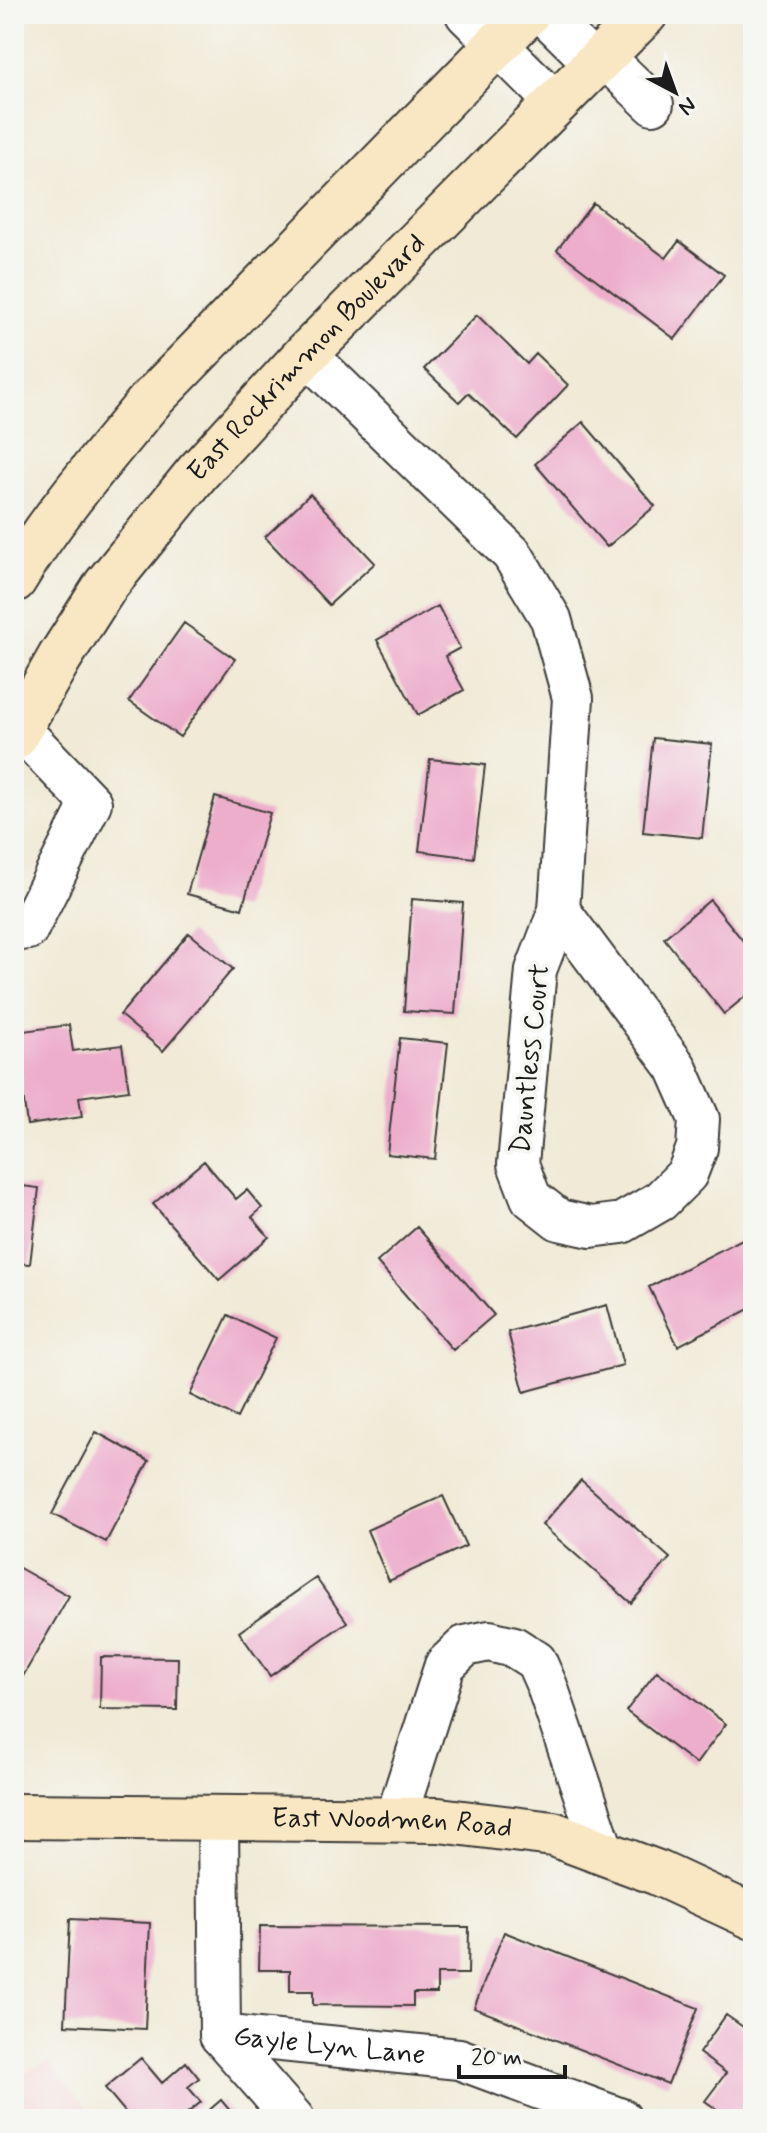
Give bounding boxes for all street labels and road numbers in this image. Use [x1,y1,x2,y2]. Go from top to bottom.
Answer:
street label: East Rockrimmon Boulevard [179,226,434,490]
street label: Dauntless Court [503,962,559,1156]
street label: East Woodmen Road [271,1800,514,1847]
street label: Gayle Lyn Lane [232,2018,427,2074]

